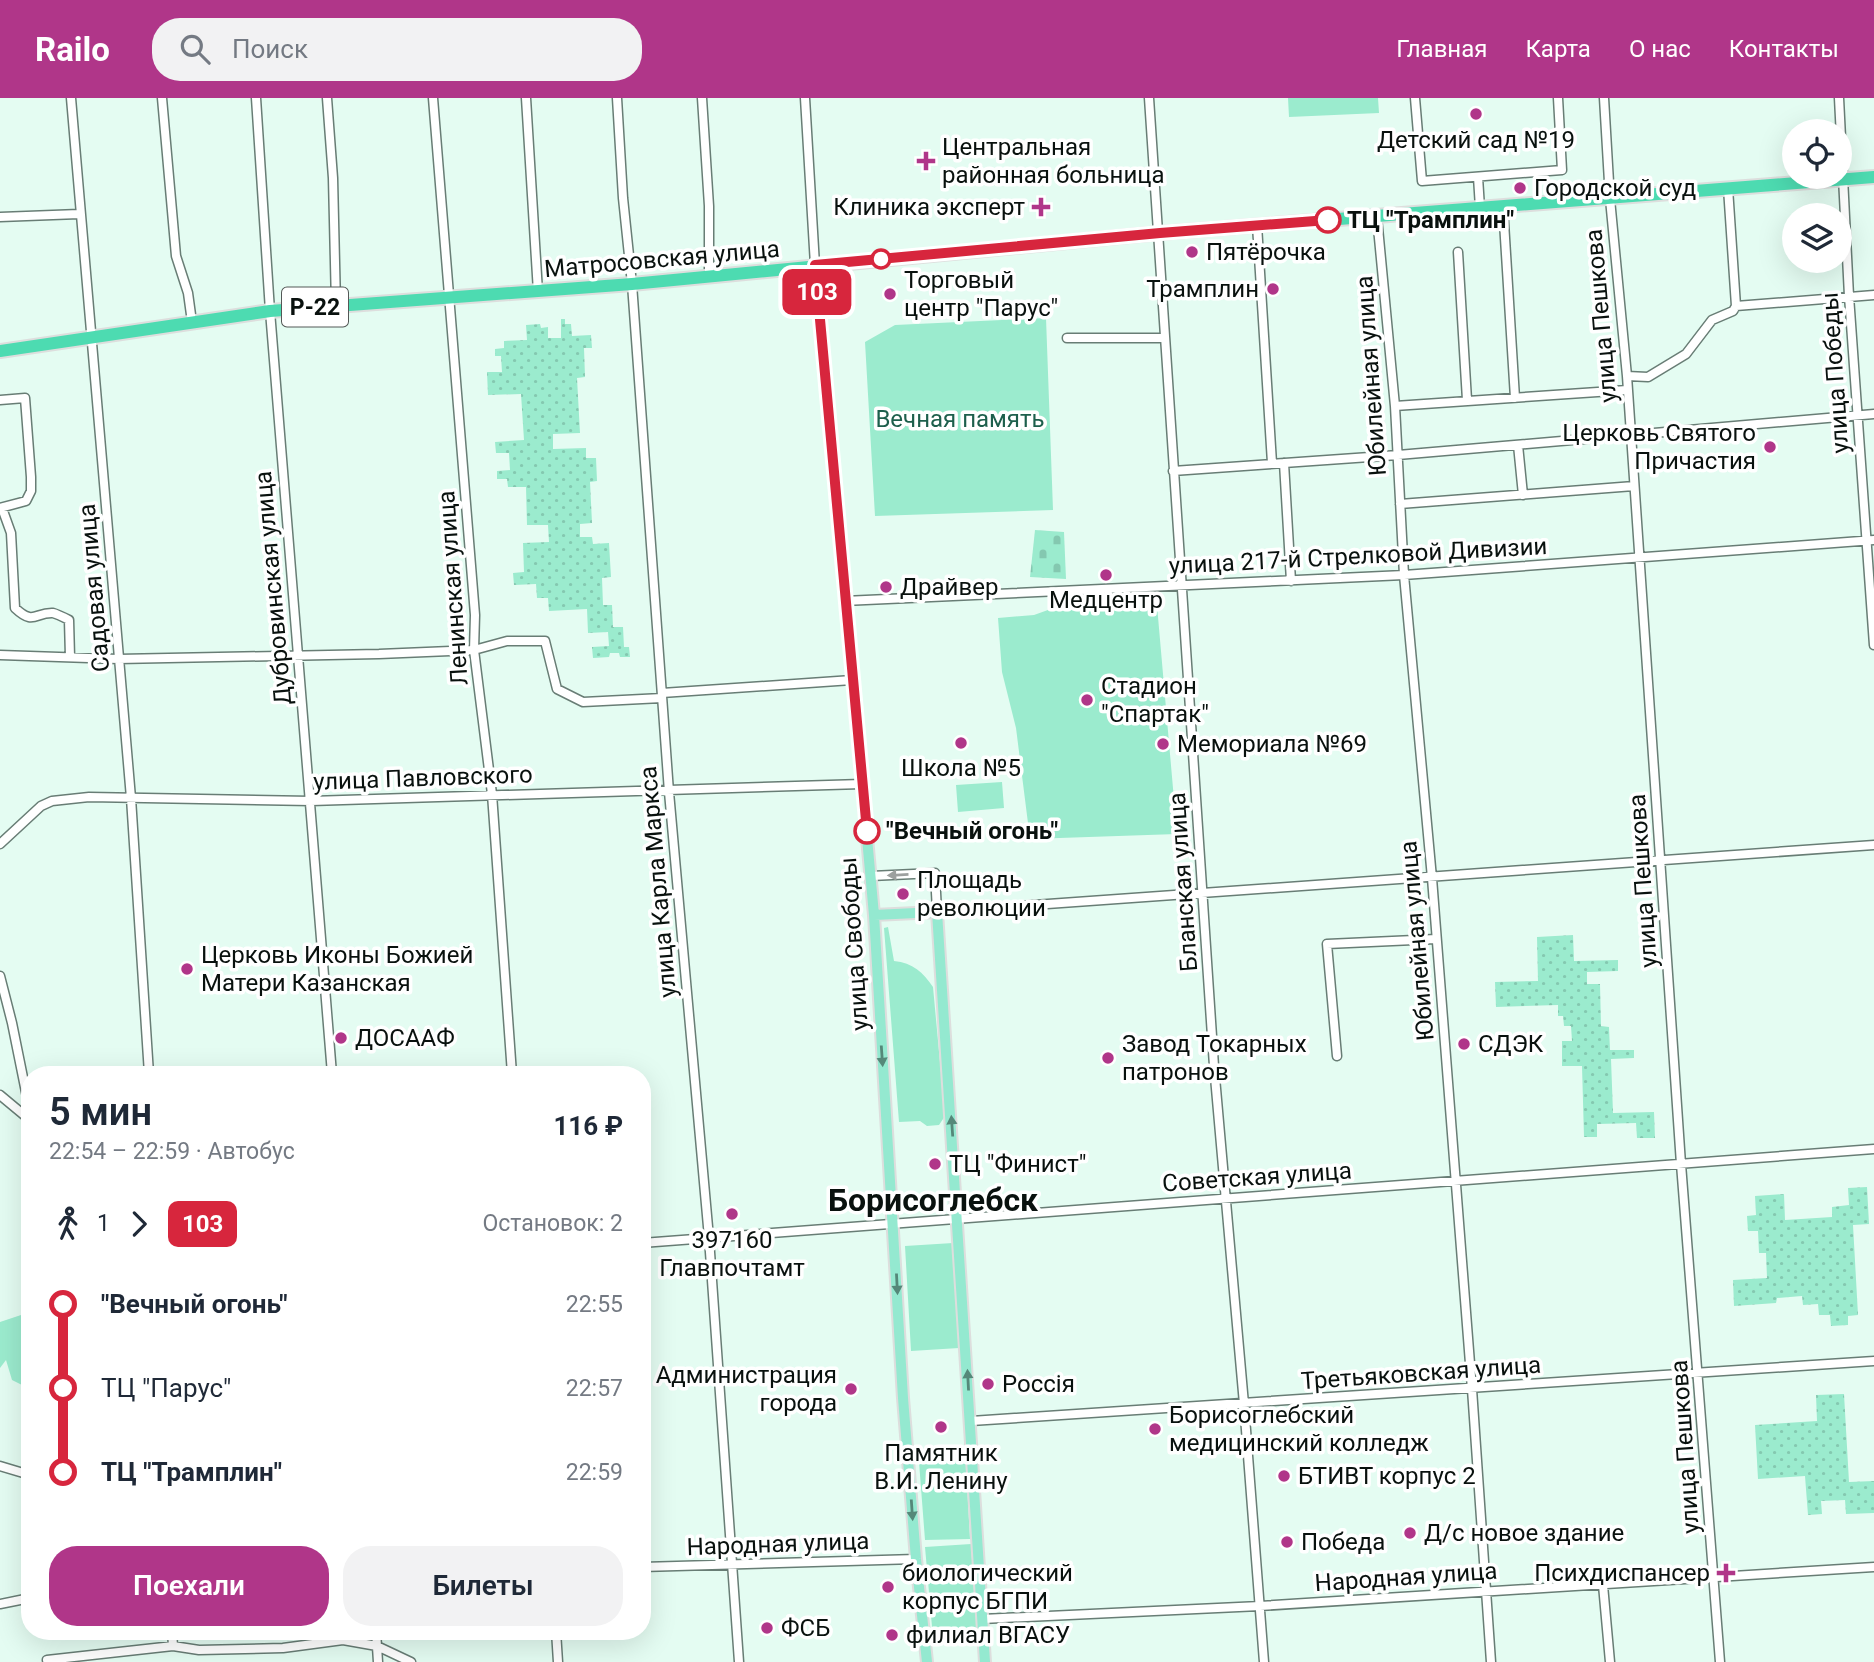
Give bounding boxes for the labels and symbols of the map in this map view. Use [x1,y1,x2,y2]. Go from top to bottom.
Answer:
marker: Детский сад №19 [1468,106,1484,122]
place label: Детский сад №19 [1377,126,1575,154]
place label: Центральная районная больница [942,133,1165,189]
marker: Центральная районная больница [916,151,936,171]
place label: Городской суд [1534,174,1696,202]
marker: Городской суд [1512,180,1528,196]
place label: Клиника эксперт [833,193,1025,221]
marker: Клиника эксперт [1031,197,1051,217]
place label: ТЦ "Трамплин" [1347,206,1514,234]
marker: ТЦ "Трамплин" [1315,207,1341,233]
street label: улица Пешкова [1579,228,1623,404]
street label: Матросовская улица [543,235,781,283]
place label: Пятёрочка [1206,238,1326,266]
marker: Пятёрочка [1184,244,1200,260]
unlabelled marker [871,249,891,269]
place label: Торговый центр "Парус" [904,266,1058,322]
line badge: 103 [777,269,857,315]
place label: Трамплин [1146,275,1259,303]
street label: Юбилейная улица [1350,275,1392,477]
marker: Трамплин [1265,281,1281,297]
marker: Торговый центр "Парус" [882,286,898,302]
road number: Р-22 [282,288,348,327]
street label: улица Победы [1815,291,1855,455]
park label: Вечная память [875,405,1045,433]
place label: Церковь Святого Причастия [1562,419,1756,475]
marker: Церковь Святого Причастия [1762,439,1778,455]
street label: Дубровинская улица [249,470,297,706]
street label: Ленинская улица [432,490,474,686]
street label: Садовая улица [73,503,115,673]
street label: улица 217-й Стрелковой Дивизии [1168,532,1548,580]
marker: Медцентр [1098,567,1114,583]
place label: Драйвер [900,573,998,601]
marker: Драйвер [878,579,894,595]
place label: Медцентр [1049,586,1163,614]
place label: Стадион "Спартак" [1101,672,1209,728]
marker: Стадион "Спартак" [1079,692,1095,708]
place label: Мемориала №69 [1177,730,1367,758]
marker: Школа №5 [953,735,969,751]
marker: Мемориала №69 [1155,736,1171,752]
place label: Школа №5 [901,754,1021,782]
street label: улица Павловского [313,760,533,796]
street label: улица Карла Маркса [634,765,682,999]
street label: Бланская улица [1163,791,1203,973]
street label: улица Пешкова [1623,793,1663,969]
place label: "Вечный огонь" [886,817,1058,845]
marker: "Вечный огонь" [854,818,880,844]
street label: Юбилейная улица [1394,840,1440,1042]
street label: улица Свободы [834,856,874,1032]
place label: Площадь революции [917,866,1046,922]
one-way arrow [887,870,909,881]
marker: Площадь революции [895,886,911,902]
place label: Церковь Иконы Божией Матери Казанская [201,941,473,997]
marker: Церковь Иконы Божией Матери Казанская [179,961,195,977]
place label: ДОСААФ [355,1024,455,1052]
marker: ДОСААФ [333,1030,349,1046]
place label: Завод Токарных патронов [1122,1030,1307,1086]
place label: СДЭК [1478,1030,1544,1058]
marker: СДЭК [1456,1036,1472,1052]
one-way arrow [877,1046,888,1068]
marker: Завод Токарных патронов [1100,1050,1116,1066]
one-way arrow [946,1115,957,1137]
place label: ТЦ "Финист" [949,1150,1087,1178]
marker: ТЦ "Финист" [927,1156,943,1172]
street label: Советская улица [1161,1156,1353,1198]
district label: Борисоглебск [828,1181,1039,1219]
marker: 397160 Главпочтамт [724,1206,740,1222]
place label: 397160 Главпочтамт [659,1226,805,1282]
one-way arrow [891,1273,902,1295]
street label: Третьяковская улица [1300,1351,1542,1395]
street label: улица Пешкова [1665,1359,1705,1535]
place label: Администрация города [656,1361,837,1417]
one-way arrow [962,1369,973,1391]
place label: Россiя [1002,1370,1075,1398]
marker: Россiя [980,1376,996,1392]
marker: Администрация города [843,1381,859,1397]
place label: Борисоглебский медицинский колледж [1169,1401,1429,1457]
marker: Памятник В.И. Ленину [933,1419,949,1435]
marker: Борисоглебский медицинский колледж [1147,1421,1163,1437]
place label: Памятник В.И. Ленину [874,1439,1008,1495]
place label: БТИВТ корпус 2 [1298,1462,1476,1490]
marker: БТИВТ корпус 2 [1276,1468,1292,1484]
one-way arrow [907,1500,918,1522]
place label: Д/с новое здание [1424,1519,1624,1547]
marker: Д/с новое здание [1402,1525,1418,1541]
street label: Народная улица [686,1527,870,1561]
place label: Победа [1301,1528,1385,1556]
marker: Победа [1279,1534,1295,1550]
street label: Народная улица [1314,1557,1498,1597]
place label: биологический корпус БГПИ [902,1559,1073,1615]
place label: Психдиспансер [1534,1559,1710,1587]
marker: Психдиспансер [1716,1563,1736,1583]
marker: биологический корпус БГПИ [880,1579,896,1595]
place label: ФСБ [781,1614,830,1642]
marker: ФСБ [759,1620,775,1636]
place label: филиал ВГАСУ [906,1621,1070,1649]
marker: филиал ВГАСУ [884,1627,900,1643]

